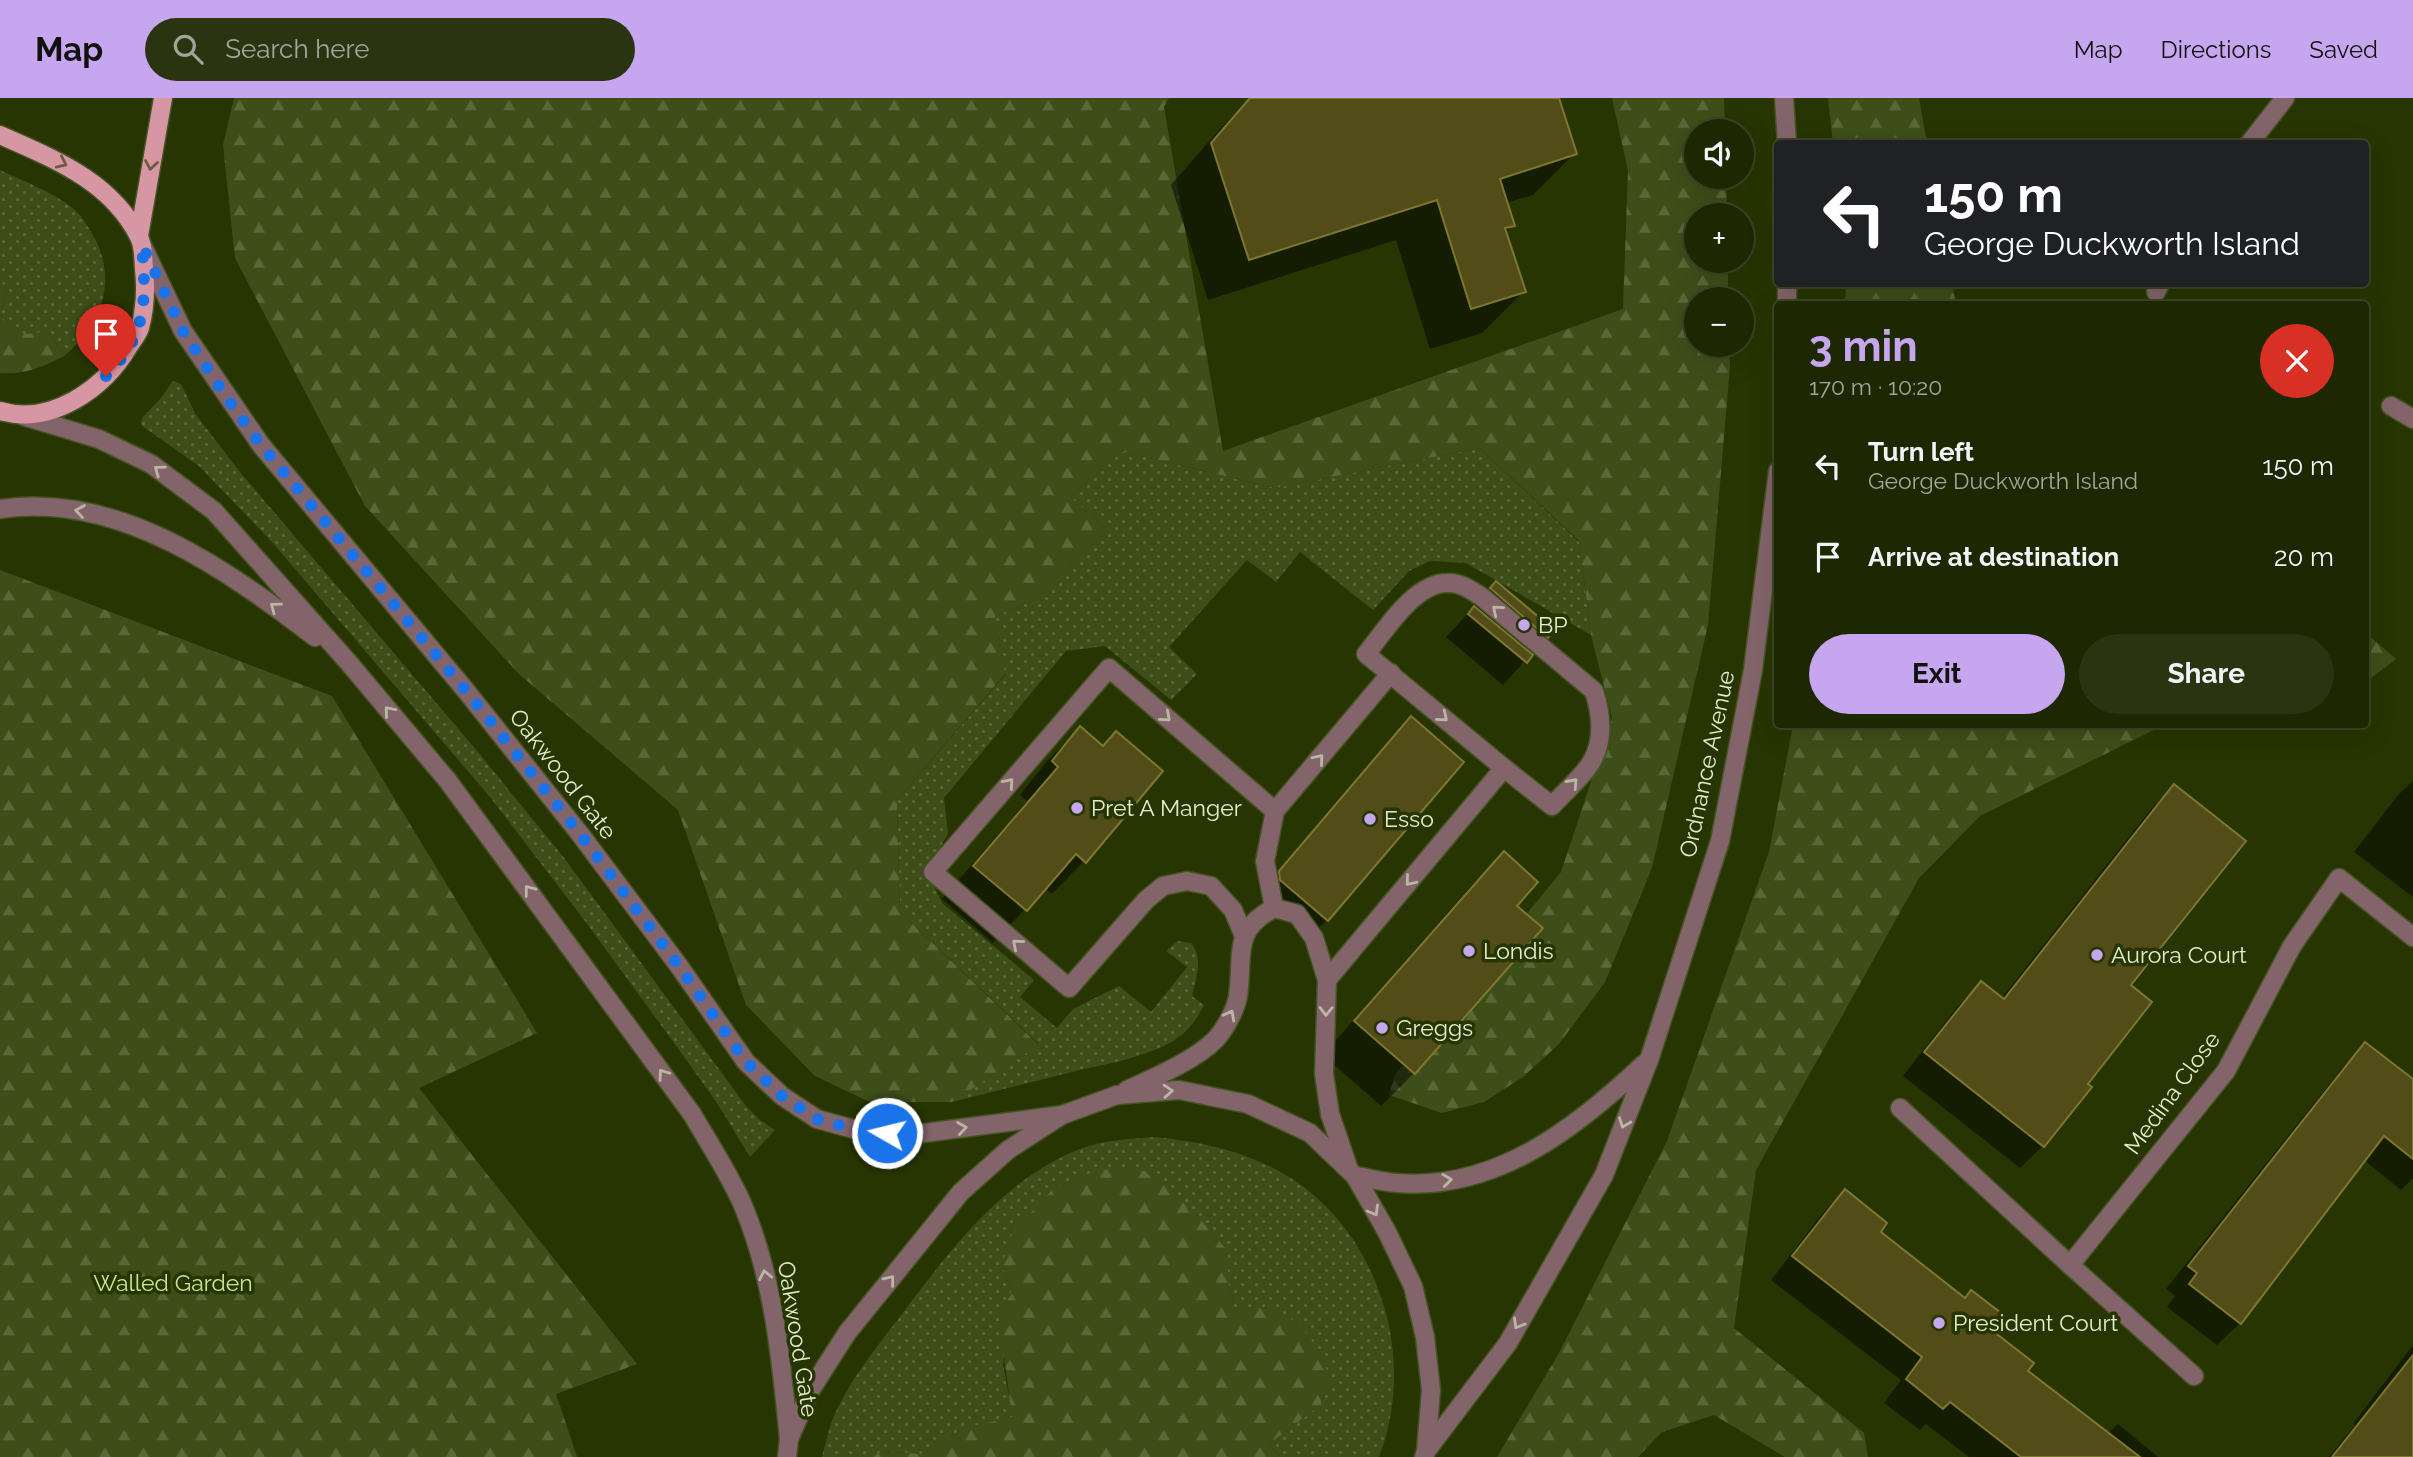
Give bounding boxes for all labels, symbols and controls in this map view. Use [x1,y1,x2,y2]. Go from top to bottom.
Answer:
search box [145,18,635,81]
text: Map [35,30,103,69]
icon: search [169,30,207,68]
text: Search here [225,34,370,64]
text: Map [2074,35,2123,64]
text: Directions [2161,35,2271,64]
text: Saved [2309,35,2378,64]
map controls [1684,119,1754,357]
button: sound [1684,119,1754,189]
one-way arrow [55,155,67,169]
one-way arrow [144,159,159,171]
text: 150 m [1924,166,2063,223]
icon: left [1809,168,1900,259]
button: + [1684,203,1754,273]
text: George Duckworth Island [1924,225,2300,262]
button: − [1684,287,1754,357]
pin [76,304,136,376]
icon: arrive [87,315,125,353]
text: 3 min [1809,322,1918,371]
button: close [2260,324,2334,398]
text: 170 m · 10:20 [1809,373,1942,400]
text: Turn left [1868,437,1974,467]
icon: left [1809,447,1847,485]
text: 150 m [2262,451,2334,481]
one-way arrow [154,466,167,478]
text: George Duckworth Island [1868,467,2138,494]
one-way arrow [74,503,85,518]
icon: arrive [1809,538,1847,576]
text: Arrive at destination [1868,542,2119,572]
text: 20 m [2274,542,2334,572]
one-way arrow [270,603,283,615]
one-way arrow [1492,606,1505,618]
place label: BP [1538,611,1568,638]
marker: BP [1516,617,1532,633]
button: Exit [1809,634,2065,714]
button: Share [2079,634,2334,714]
street label: Ordnance Avenue [1674,668,1740,860]
street label: Oakwood Gate [504,703,623,844]
one-way arrow [385,706,397,719]
one-way arrow [1158,709,1171,721]
one-way arrow [1435,709,1448,721]
one-way arrow [1311,754,1323,767]
one-way arrow [1001,778,1013,791]
one-way arrow [1565,778,1577,791]
place label: Pret A Manger [1091,794,1242,821]
marker: Pret A Manger [1069,800,1085,816]
place label: Esso [1384,805,1434,832]
marker: Esso [1362,811,1378,827]
one-way arrow [1406,873,1418,886]
one-way arrow [525,885,537,897]
place label: Londis [1483,937,1554,964]
one-way arrow [1012,940,1025,952]
place label: Aurora Court [2111,941,2247,968]
marker: Londis [1461,943,1477,959]
marker: Aurora Court [2089,947,2105,963]
one-way arrow [1318,1006,1334,1017]
one-way arrow [1221,1009,1235,1022]
place label: Greggs [1396,1014,1473,1041]
marker: Greggs [1374,1020,1390,1036]
street label: Medina Close [2118,1026,2225,1159]
one-way arrow [659,1069,671,1082]
one-way arrow [1163,1084,1174,1099]
position arrow [850,1096,924,1170]
one-way arrow [1619,1117,1633,1129]
one-way arrow [956,1121,968,1136]
one-way arrow [1441,1173,1453,1188]
one-way arrow [1366,1203,1379,1216]
street label: Oakwood Gate [773,1259,824,1419]
park label: Walled Garden [93,1269,253,1296]
one-way arrow [759,1269,773,1281]
one-way arrow [882,1275,894,1288]
place label: President Court [1953,1309,2119,1336]
marker: President Court [1931,1315,1947,1331]
one-way arrow [1513,1317,1526,1329]

